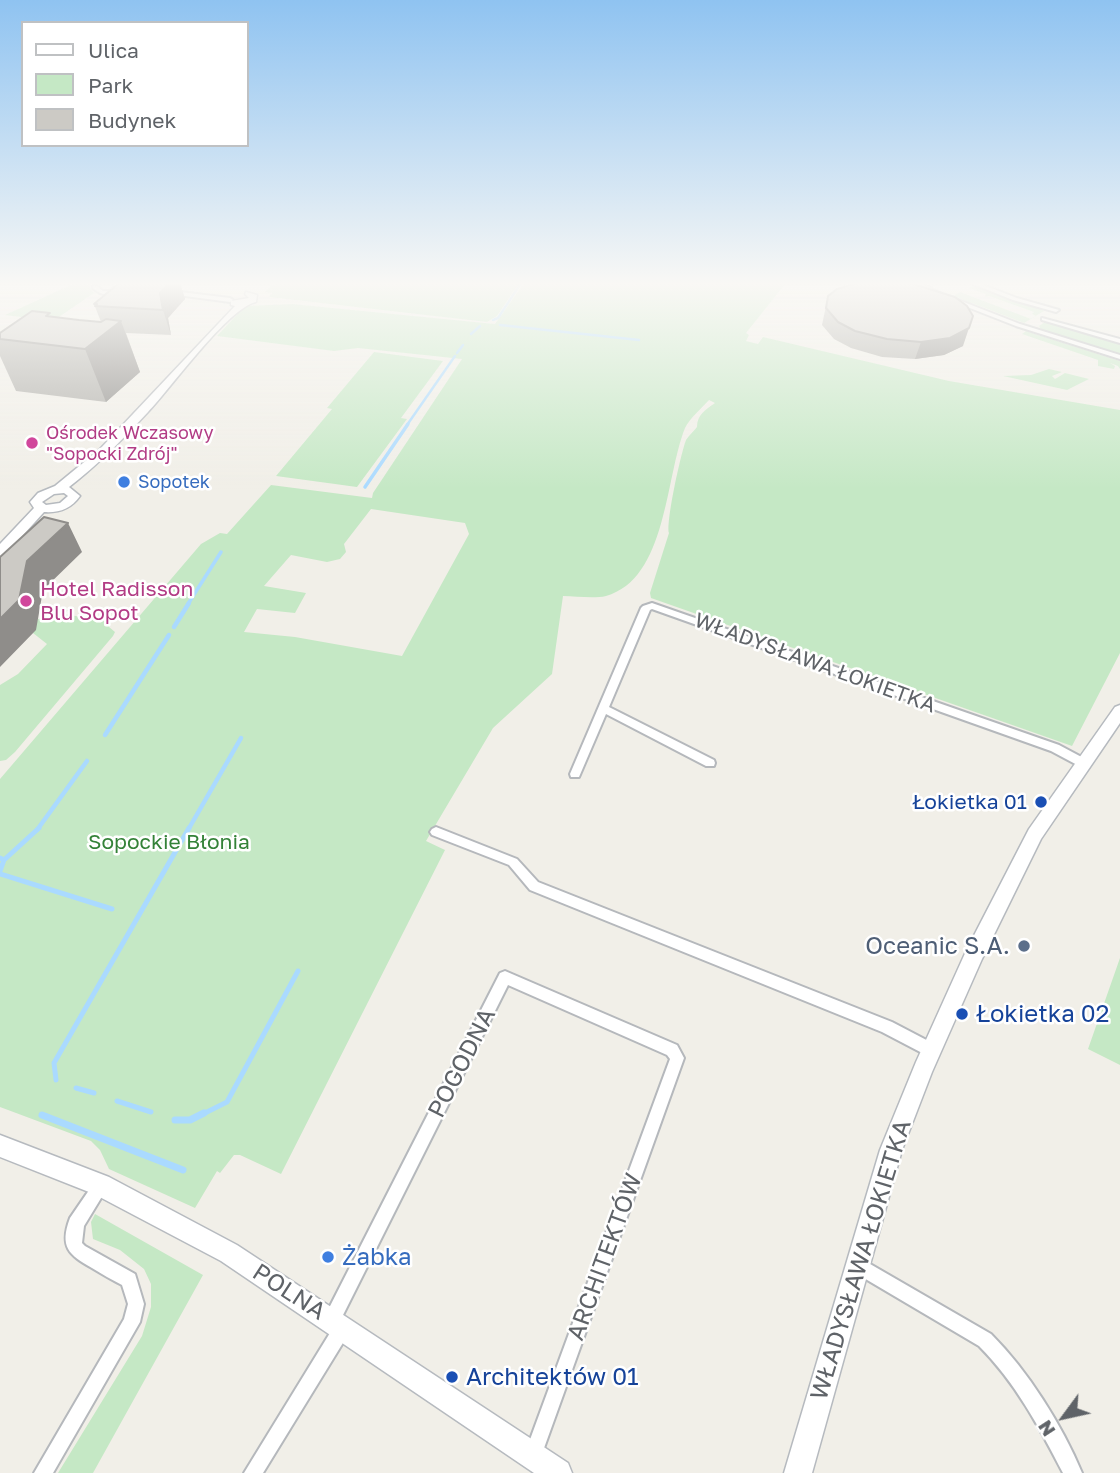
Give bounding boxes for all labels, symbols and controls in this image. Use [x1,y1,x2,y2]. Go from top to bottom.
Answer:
legend [21,21,248,147]
text: Ulica [88,37,139,63]
text: Park [88,72,133,98]
text: Budynek [88,107,176,133]
place label: Ośrodek Wczasowy "Sopocki Zdrój" [46,422,214,464]
marker: Ośrodek Wczasowy "Sopocki Zdrój" [24,435,40,451]
place label: Sopotek [138,471,210,493]
marker: Sopotek [116,474,132,490]
place label: Hotel Radisson Blu Sopot [40,576,193,626]
marker: Hotel Radisson Blu Sopot [18,593,34,609]
street label: WŁADYSŁAWA ŁOKIETKA [691,608,939,718]
place label: Łokietka 01 [912,789,1027,815]
marker: Łokietka 01 [1033,794,1049,810]
park label: Sopockie Błonia [88,829,250,855]
place label: Oceanic S.A. [865,932,1010,960]
marker: Oceanic S.A. [1016,938,1032,954]
place label: Łokietka 02 [976,1000,1110,1028]
street label: POGODNA [422,1003,502,1123]
marker: Łokietka 02 [954,1006,970,1022]
street label: WŁADYSŁAWA ŁOKIETKA [805,1116,917,1404]
street label: ARCHITEKTÓW [561,1170,649,1344]
place label: Żabka [342,1243,412,1271]
marker: Żabka [320,1249,336,1265]
street label: POLNA [247,1258,331,1326]
place label: Architektów 01 [466,1363,639,1391]
marker: Architektów 01 [444,1369,460,1385]
north arrow [1029,1382,1099,1452]
text: N [1032,1416,1060,1441]

